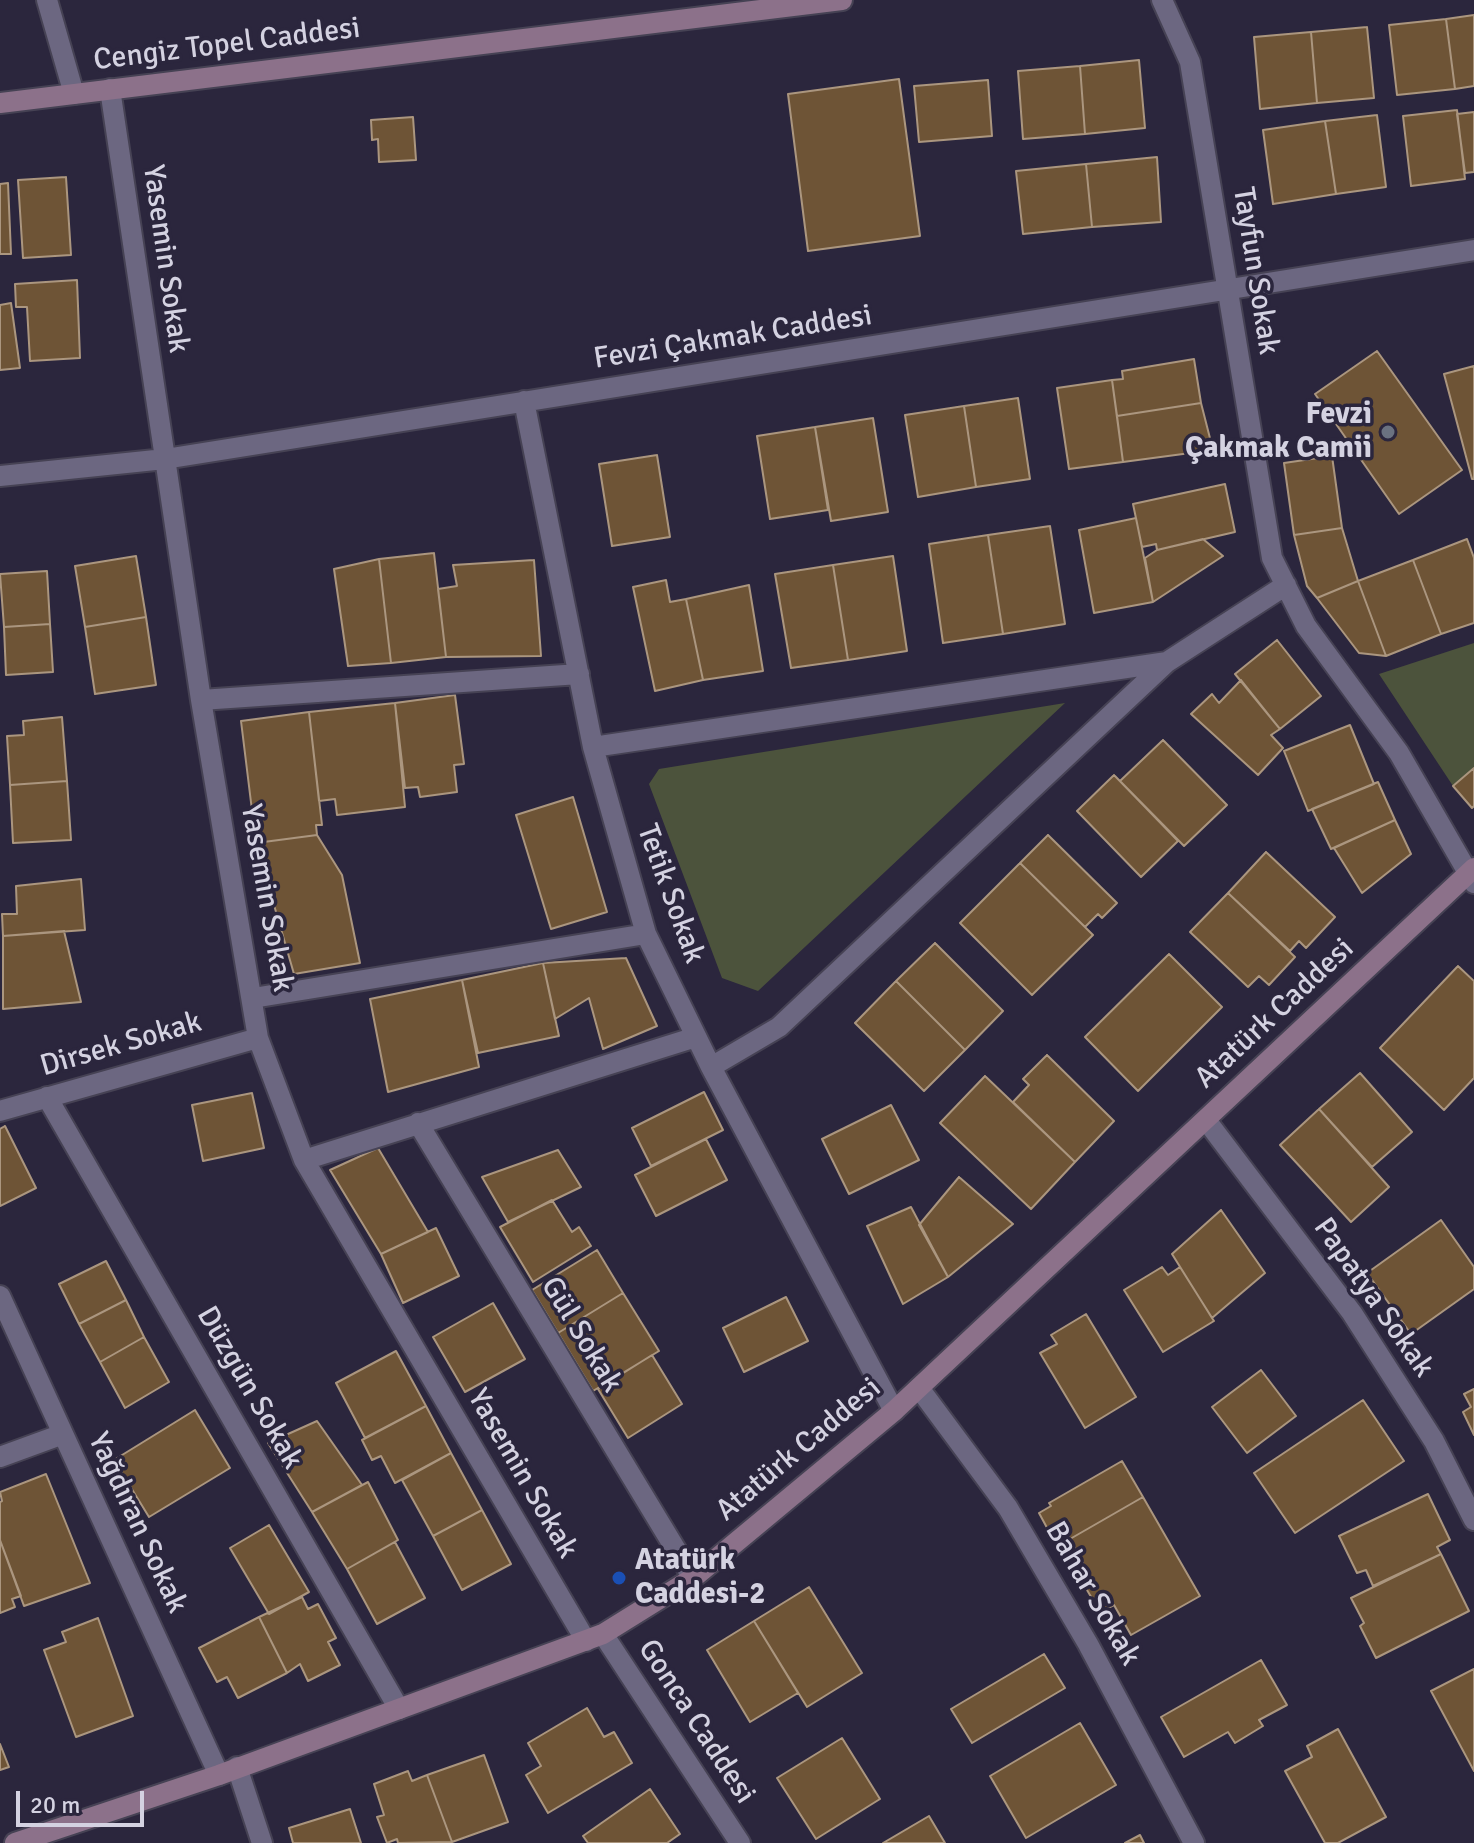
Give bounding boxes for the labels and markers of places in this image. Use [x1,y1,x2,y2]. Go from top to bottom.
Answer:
place label: Fevzi Çakmak Camii [1185,397,1372,468]
marker: Fevzi Çakmak Camii [1379,423,1397,441]
place label: Atatürk Caddesi-2 [635,1543,766,1614]
marker: Atatürk Caddesi-2 [610,1569,628,1587]

